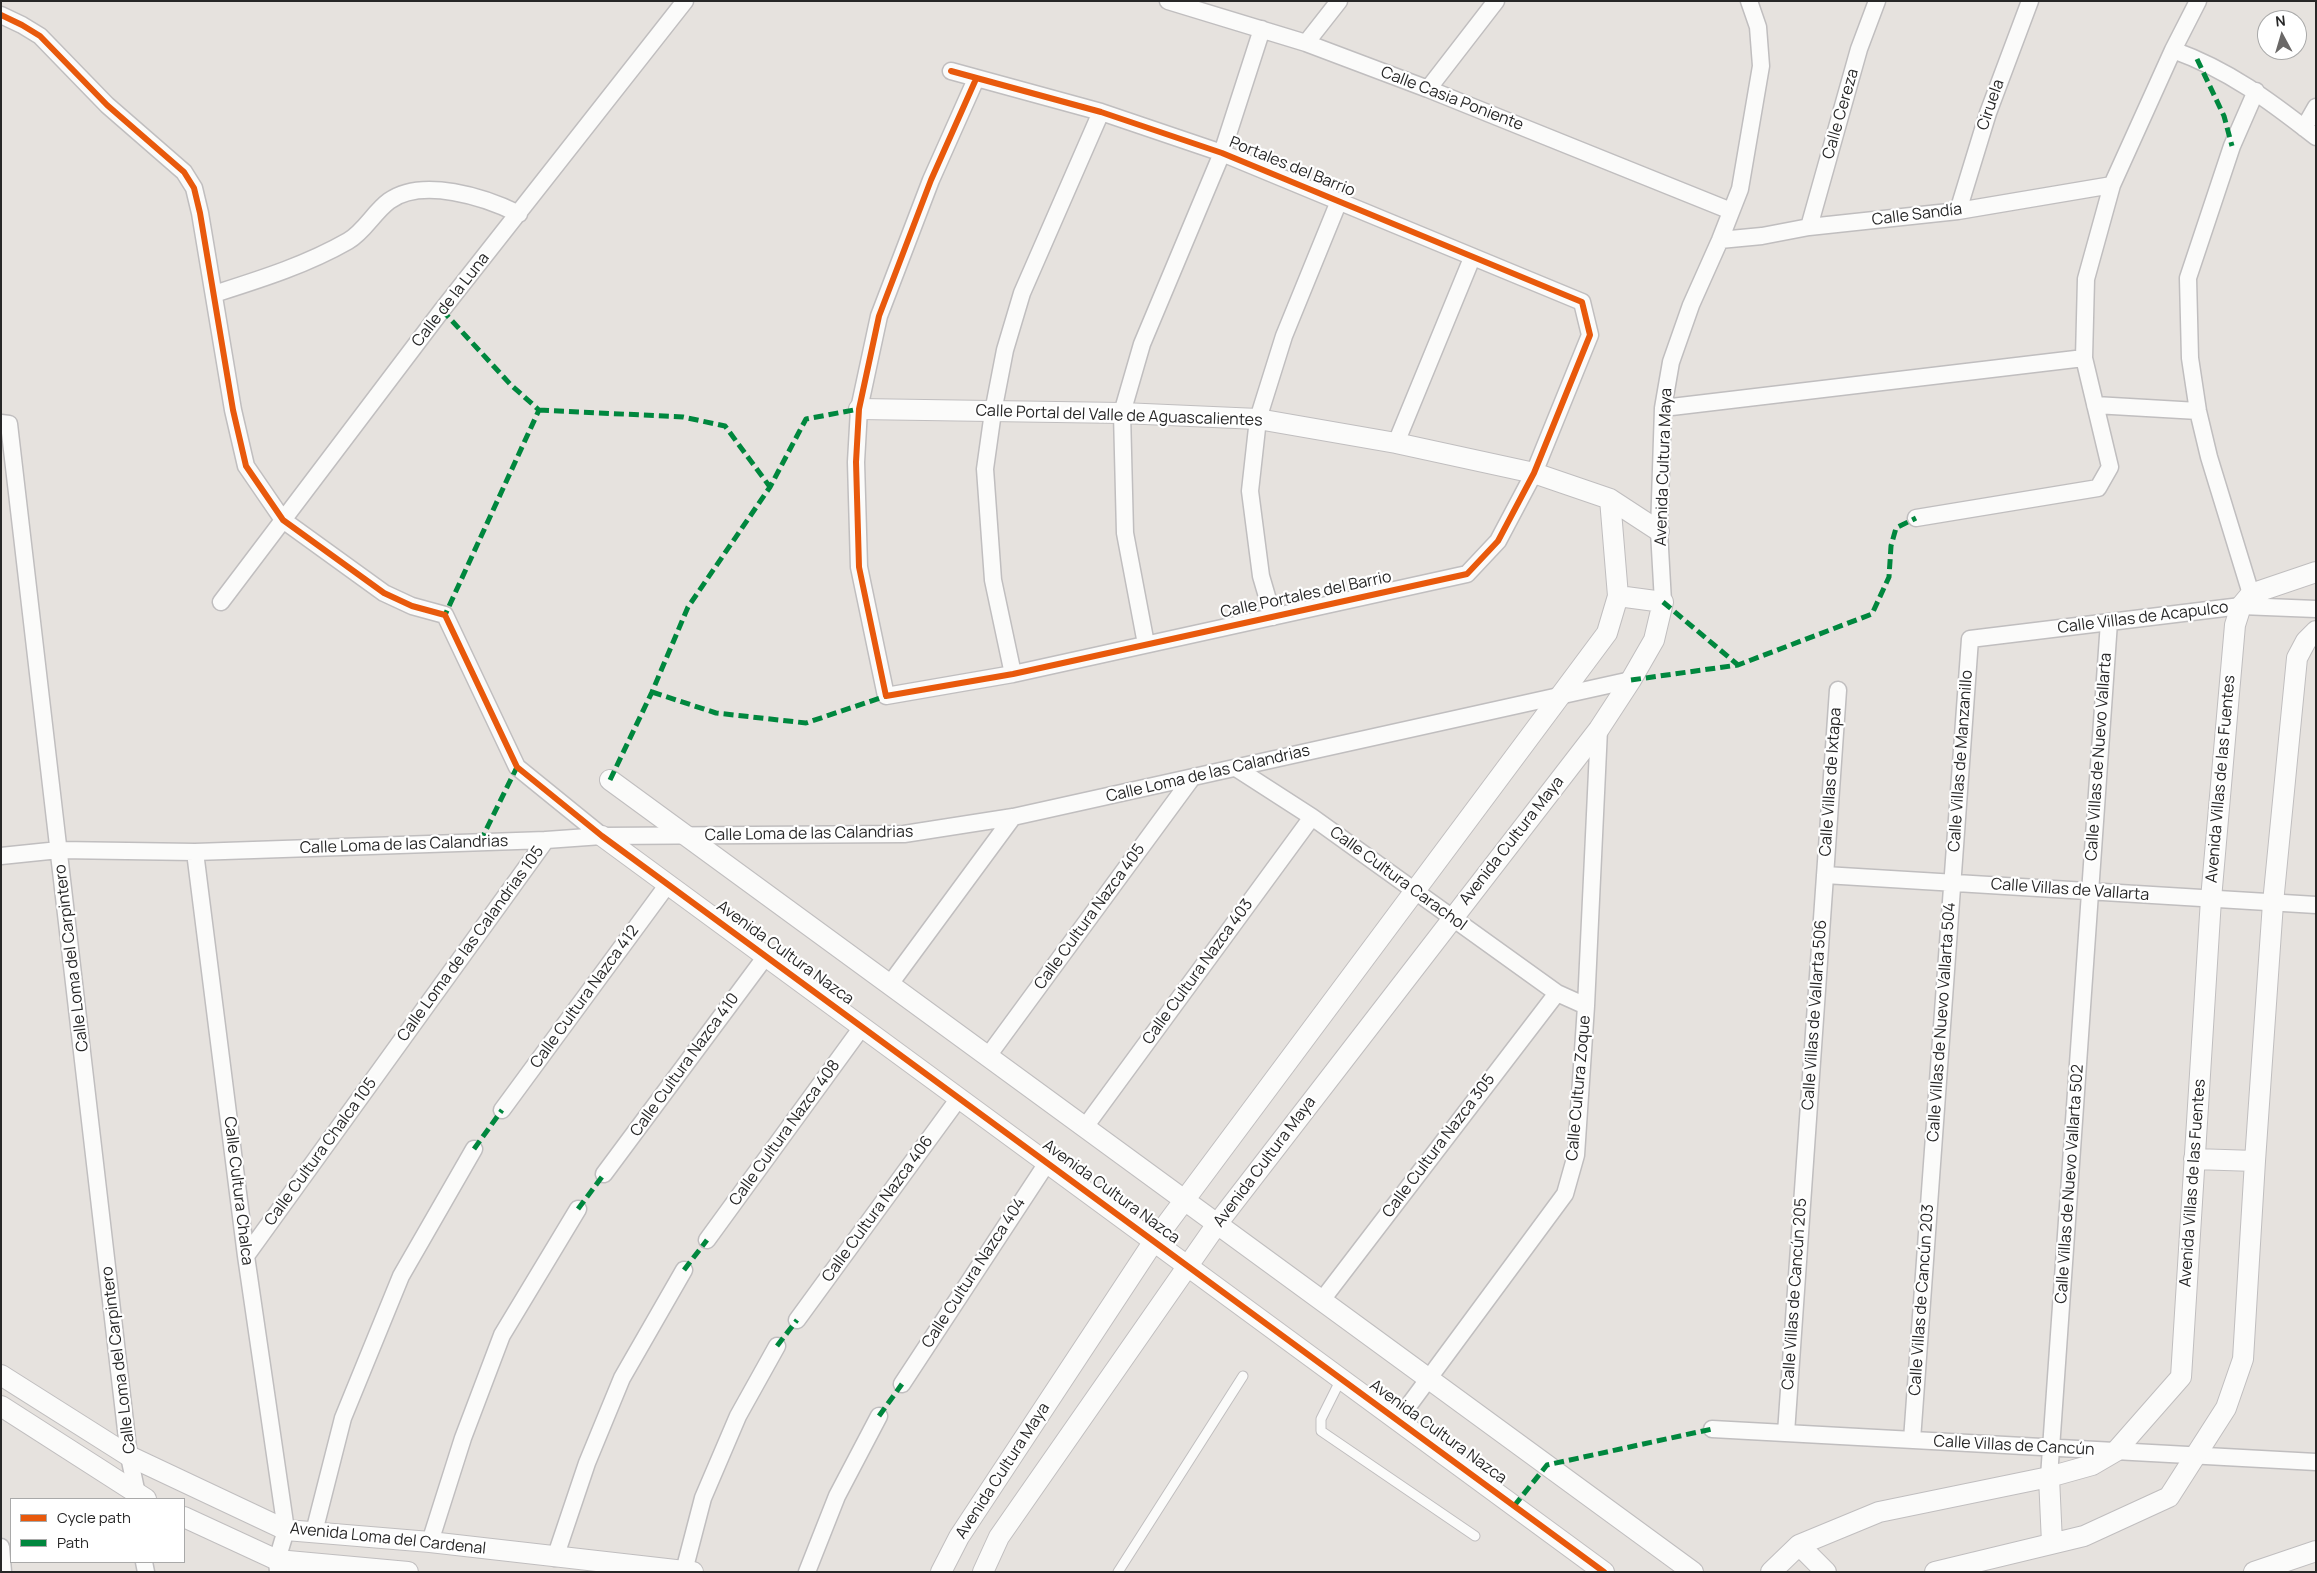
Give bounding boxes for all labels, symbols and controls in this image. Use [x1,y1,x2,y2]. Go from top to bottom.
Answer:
north arrow [2257,10,2307,60]
text: N [2274,11,2286,31]
street label: Calle Casia Poniente [1378,63,1526,135]
street label: Calle Cereza [1819,67,1863,161]
street label: Ciruela [1973,77,2009,133]
street label: Portales del Barrio [1226,133,1358,201]
street label: Calle Sandía [1871,200,1963,230]
street label: Calle de la Luna [408,249,494,351]
street label: Avenida Cultura Maya [1652,388,1676,546]
street label: Calle Portal del Valle de Aguascalientes [975,401,1263,431]
street label: Calle Portales del Barrio [1219,567,1393,623]
street label: Calle Villas de Acapulco [2056,598,2230,638]
street label: Calle Villas de Nuevo Vallarta [2082,652,2116,862]
street label: Calle Villas de Manzanillo [1945,669,1977,853]
street label: Avenida Villas de las Fuentes [2202,674,2240,884]
street label: Calle Villas de Ixtapa [1816,707,1846,857]
street label: Calle Loma de las Calandrias [1104,741,1312,807]
street label: Avenida Cultura Maya [1456,773,1568,909]
street label: Calle Loma de las Calandrias [705,823,913,845]
street label: Calle Cultura Carachol [1326,823,1470,935]
street label: Calle Loma de las Calandrias [299,832,509,858]
street label: Calle Cultura Nazca 405 [1031,840,1149,994]
street label: Calle Loma de las Calandrias 105 [394,842,548,1046]
street label: Calle Loma del Carpintero [51,863,93,1053]
street label: Calle Villas de Vallarta [1990,875,2150,905]
street label: Calle Cultura Nazca 403 [1139,896,1257,1048]
street label: Avenida Cultura Nazca [713,897,857,1009]
street label: Calle Villas de Nuevo Vallarta 504 [1924,901,1960,1143]
street label: Calle Villas de Vallarta 506 [1799,919,1831,1111]
street label: Calle Cultura Nazca 412 [527,922,643,1072]
street label: Calle Cultura Nazca 410 [627,990,743,1140]
street label: Calle Cultura Zoque [1563,1014,1595,1162]
street label: Calle Cultura Nazca 408 [726,1056,844,1210]
street label: Calle Villas de Nuevo Vallarta 502 [2052,1064,2088,1304]
street label: Calle Cultura Nazca 305 [1379,1070,1499,1222]
street label: Calle Cultura Chalca 105 [261,1074,381,1230]
street label: Avenida Villas de las Fuentes [2176,1078,2210,1288]
street label: Avenida Cultura Maya [1210,1093,1320,1231]
street label: Calle Cultura Chalca [219,1116,257,1266]
street label: Calle Cultura Nazca 406 [818,1132,938,1286]
street label: Avenida Cultura Nazca [1039,1136,1183,1248]
street label: Calle Cultura Nazca 404 [918,1194,1030,1352]
street label: Calle Villas de Cancún 205 [1779,1197,1811,1391]
street label: Calle Villas de Cancún 203 [1906,1204,1938,1396]
street label: Calle Loma del Carpintero [98,1265,140,1455]
street label: Avenida Cultura Nazca [1366,1376,1510,1488]
street label: Avenida Cultura Maya [952,1399,1054,1543]
street label: Calle Villas de Cancún [1933,1432,2095,1460]
legend [10,1498,185,1563]
text: Cycle path [57,1507,131,1528]
street label: Avenida Loma del Cardenal [289,1519,487,1559]
text: Path [57,1532,89,1553]

